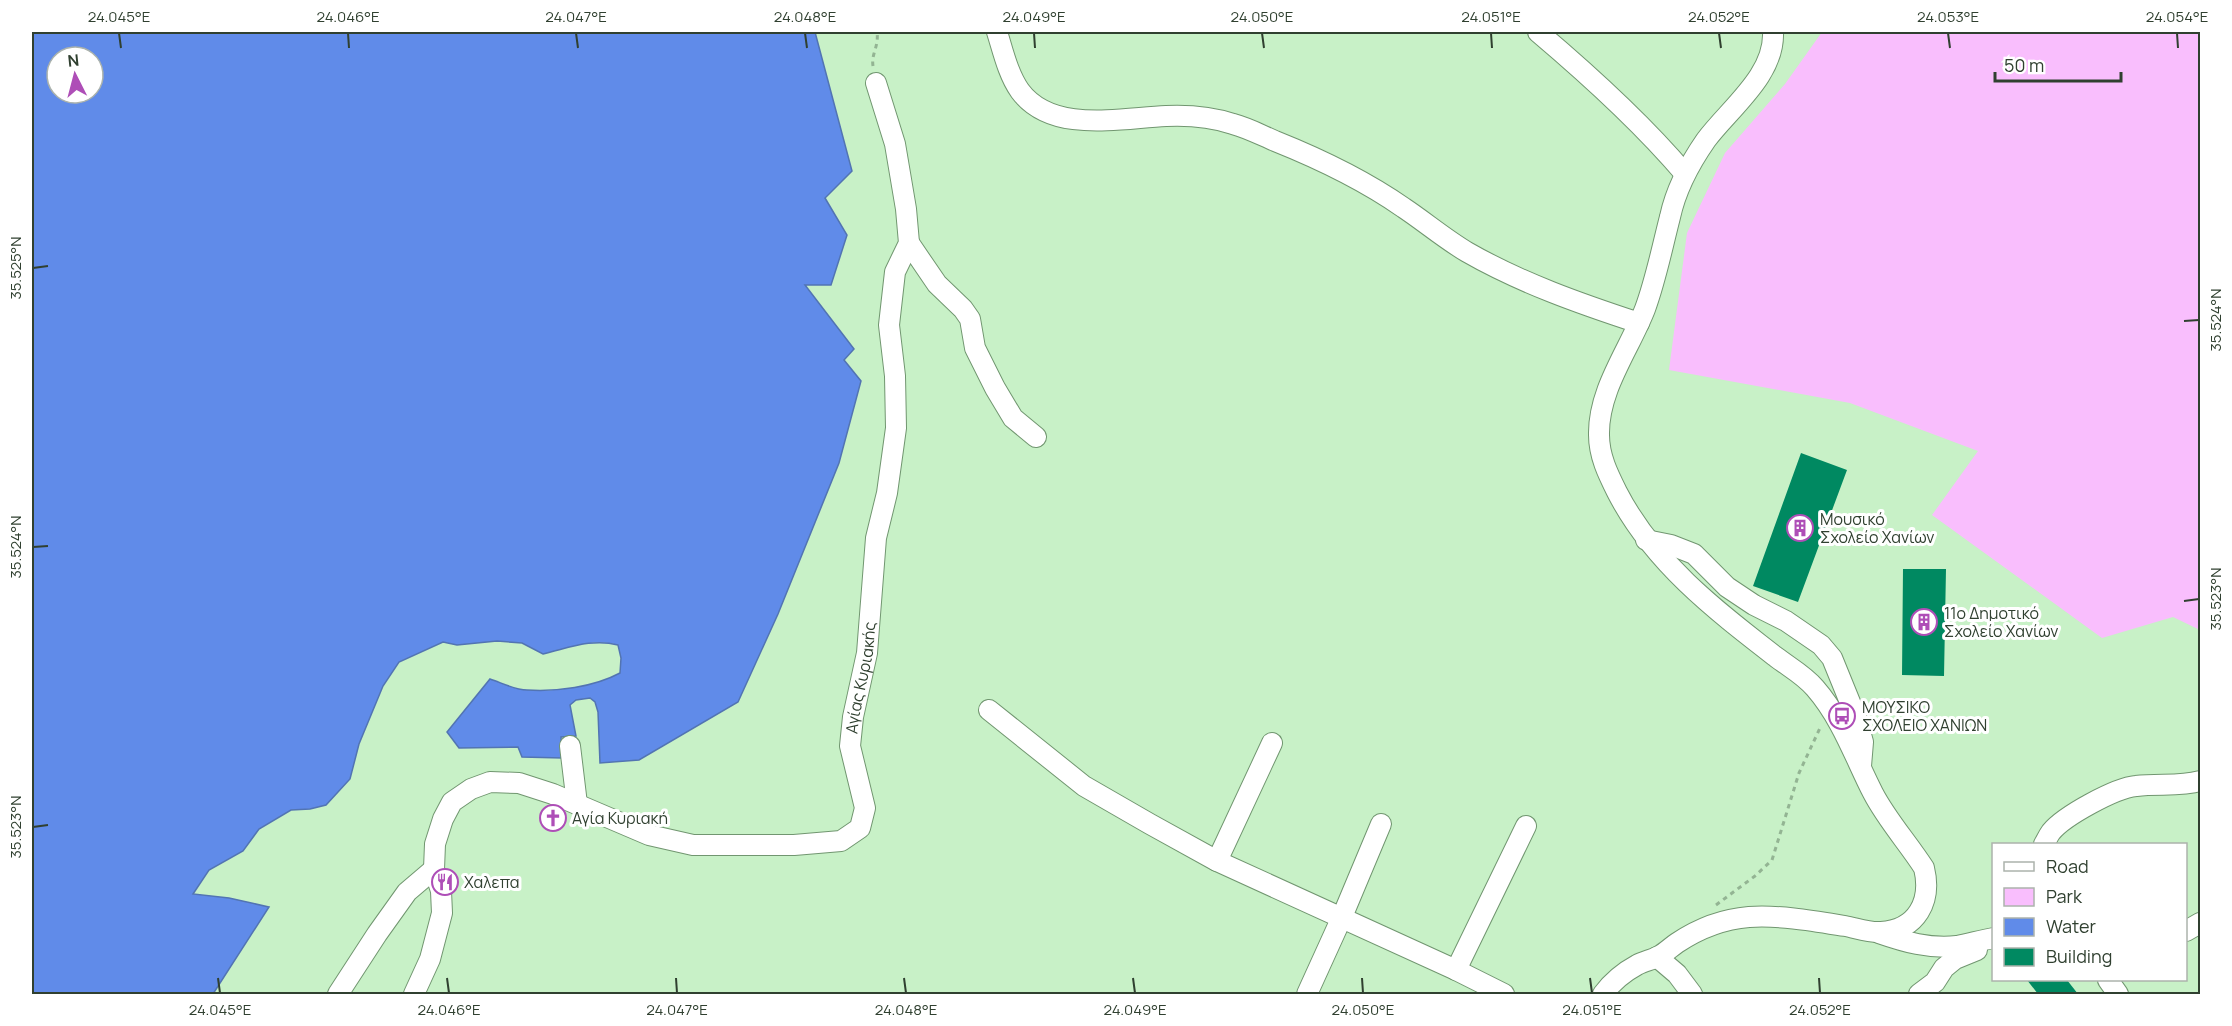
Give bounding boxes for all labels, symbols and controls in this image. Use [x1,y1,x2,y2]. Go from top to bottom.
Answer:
text: 24.045°E [88,6,150,27]
text: 24.046°E [316,6,380,27]
text: 24.047°E [545,6,607,27]
text: 24.048°E [774,6,836,27]
text: 24.049°E [1002,6,1066,27]
text: 24.050°E [1231,6,1293,27]
text: 24.051°E [1461,6,1521,27]
text: 24.052°E [1688,6,1750,27]
text: 24.053°E [1917,6,1979,27]
text: 24.054°E [2146,6,2208,27]
north arrow [45,45,105,105]
scale bar [1995,45,2121,83]
text: N [67,49,80,72]
text: 50 m [2004,53,2044,77]
text: 35.525°N [5,236,26,300]
text: 35.524°N [2205,288,2226,352]
place label: Μουσικό Σχολείο Χανίων [1820,508,1934,548]
building icon: Μουσικό Σχολείο Χανίων [1785,513,1815,543]
text: 35.524°N [5,515,26,579]
text: 35.523°N [2205,568,2226,630]
place label: 11o Δημοτικό Σχολείο Χανίων [1944,602,2058,642]
building icon: 11o Δημοτικό Σχολείο Χανίων [1909,607,1939,637]
street label: Αγίας Κυριακής [840,621,880,735]
place label: ΜΟΥΣΙΚΟ ΣΧΟΛΕΙΟ ΧΑΝΙΩΝ [1862,696,1987,736]
bus stop icon: ΜΟΥΣΙΚΟ ΣΧΟΛΕΙΟ ΧΑΝΙΩΝ [1827,701,1857,731]
text: 35.523°N [5,796,26,858]
church icon: Αγία Κυριακή [538,803,568,833]
place label: Αγία Κυριακή [572,807,668,829]
legend [1992,843,2187,981]
text: Road [2046,854,2089,878]
restaurant icon: Χαλεπα [430,867,460,897]
place label: Χαλεπα [464,871,520,893]
text: Park [2046,884,2083,908]
text: Water [2046,914,2096,938]
text: Building [2046,944,2112,968]
text: 24.045°E [189,999,251,1020]
text: 24.046°E [417,999,481,1020]
text: 24.047°E [646,999,708,1020]
text: 24.048°E [875,999,937,1020]
text: 24.049°E [1103,999,1167,1020]
text: 24.050°E [1332,999,1394,1020]
text: 24.051°E [1562,999,1622,1020]
text: 24.052°E [1789,999,1851,1020]

